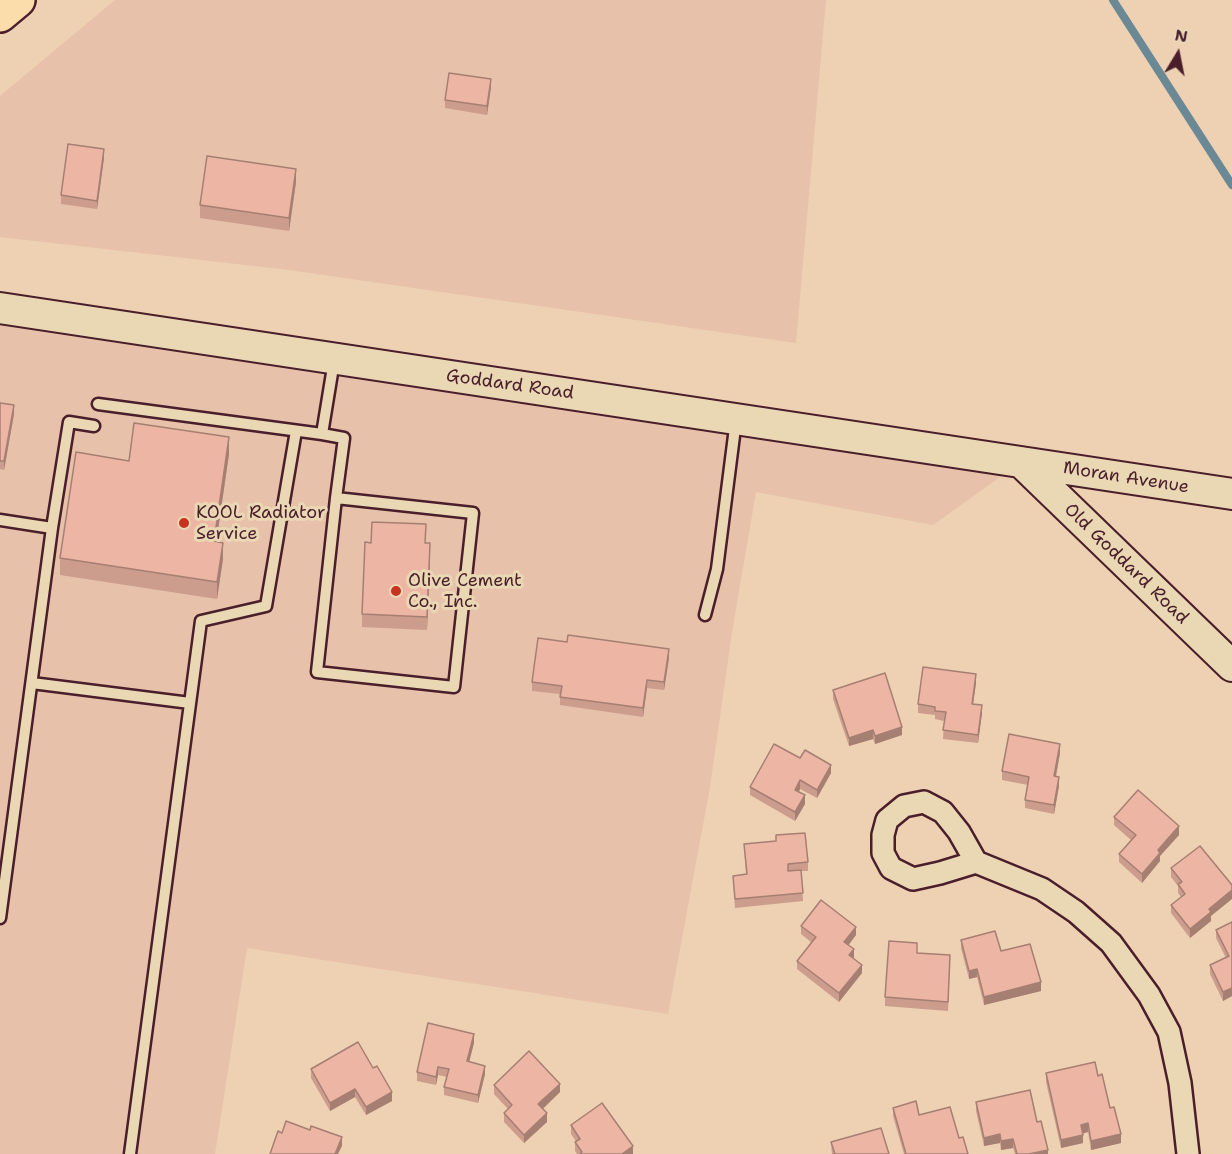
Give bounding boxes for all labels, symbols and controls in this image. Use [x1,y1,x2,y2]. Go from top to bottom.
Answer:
north arrow [1148,24,1208,84]
text: N [1173,24,1189,47]
street label: Goddard Road [445,365,575,405]
street label: Moran Avenue [1062,457,1190,499]
street label: Old Goddard Road [1059,499,1193,629]
place label: KOOL Radiator Service [196,502,326,544]
marker: KOOL Radiator Service [177,516,191,530]
place label: Olive Cement Co., Inc. [408,570,522,612]
marker: Olive Cement Co., Inc. [389,584,403,598]

